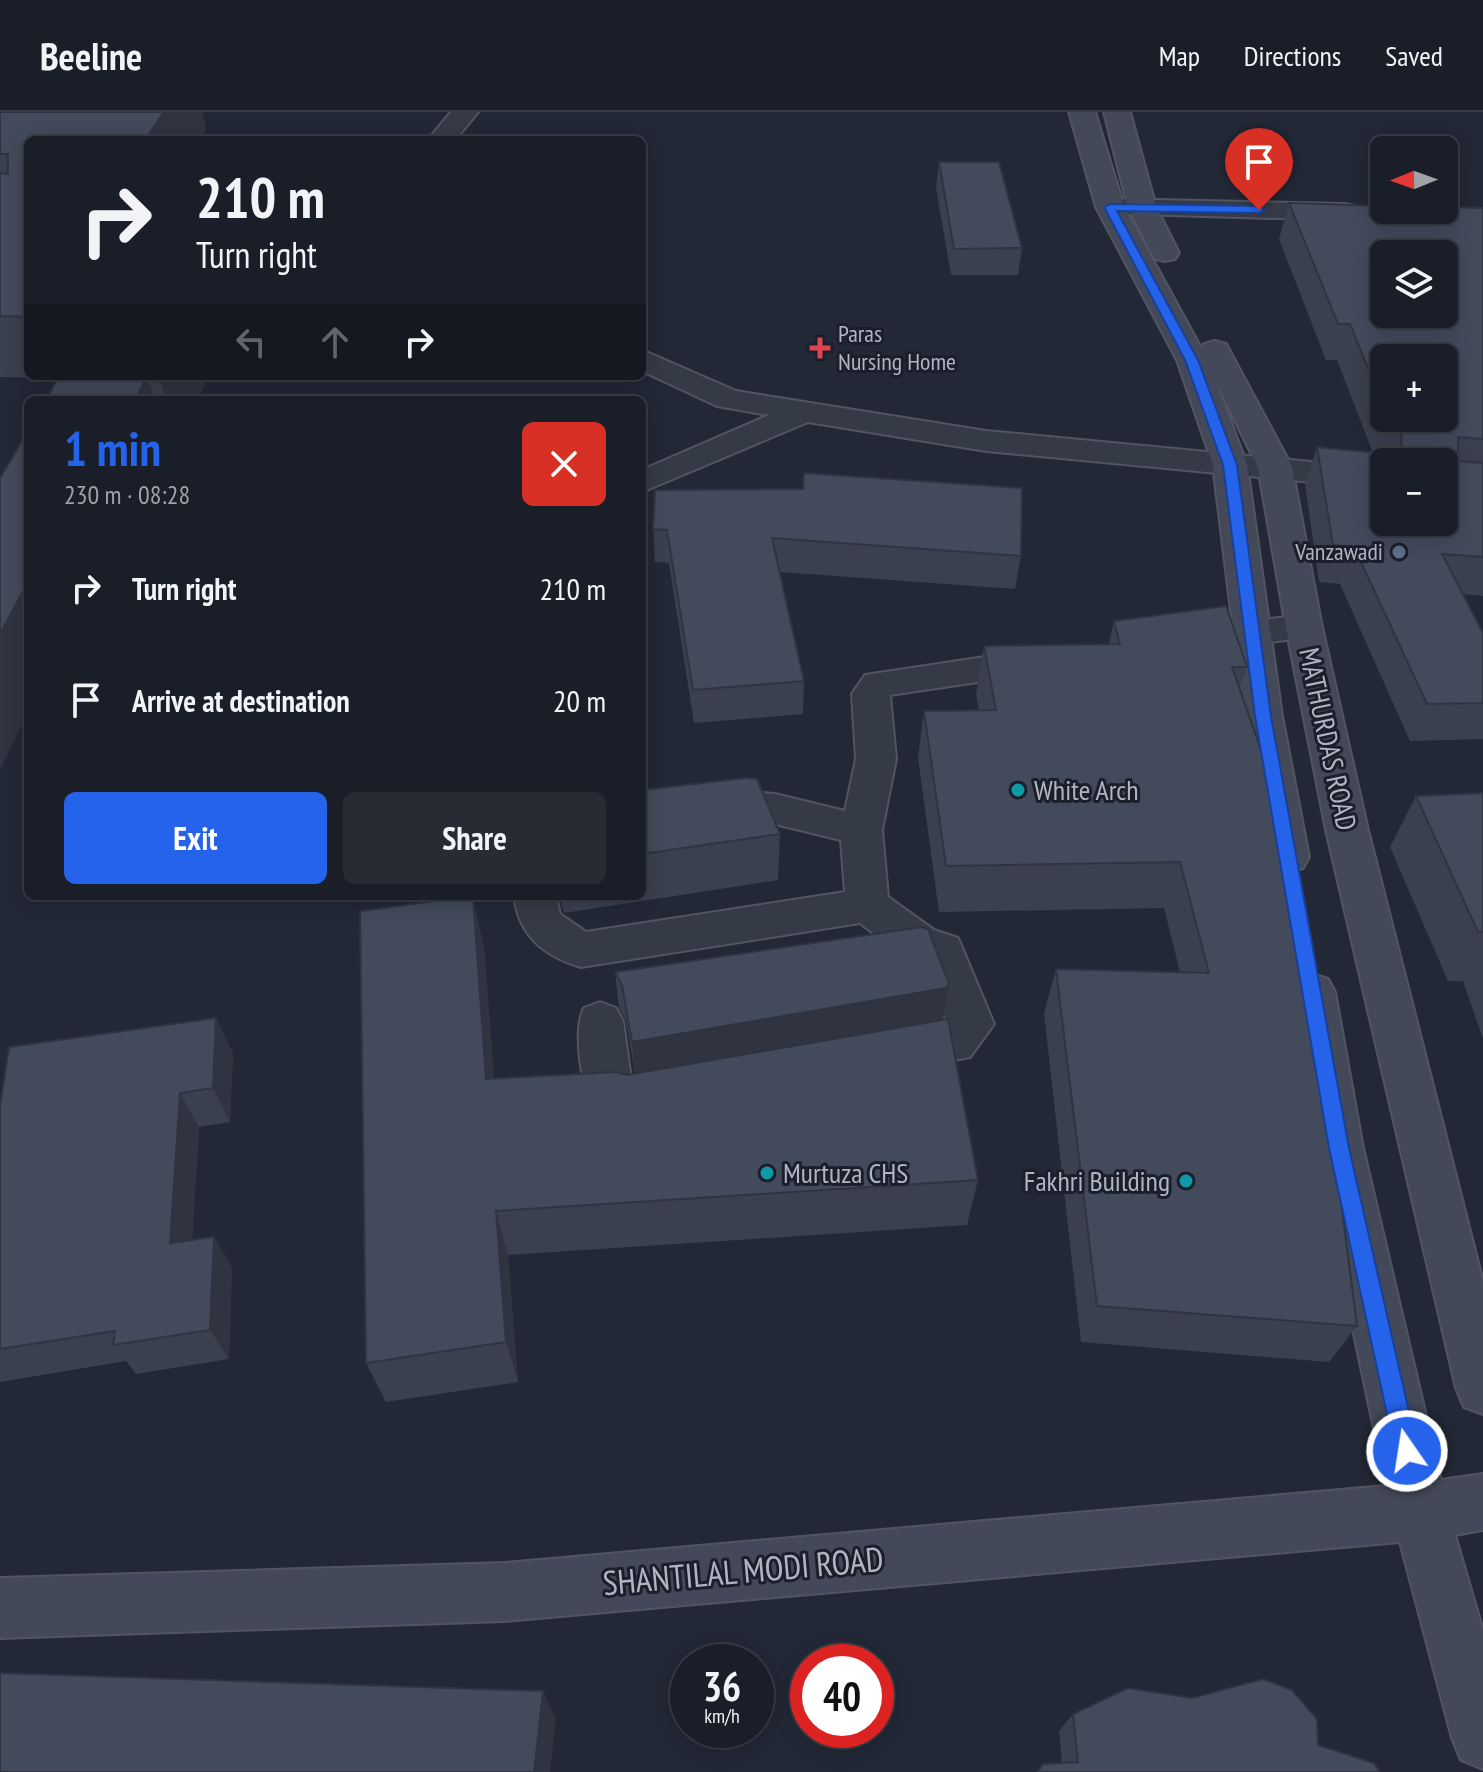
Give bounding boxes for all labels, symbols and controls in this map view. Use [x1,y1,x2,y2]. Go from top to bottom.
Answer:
text: Beeline [40,31,142,80]
text: Map [1159,37,1200,74]
text: Directions [1244,37,1341,74]
text: Saved [1385,37,1443,74]
pin [1225,128,1293,210]
north arrow [1370,136,1458,224]
map controls [1370,136,1458,536]
icon: arrive [1237,140,1281,184]
text: 210 m [196,161,325,233]
icon: right [64,168,168,272]
text: Turn right [196,231,317,278]
button: layers [1370,240,1458,328]
place label: Paras Nursing Home [838,318,956,377]
icon: left [229,320,273,364]
icon: ahead [313,320,357,364]
icon: right [397,320,441,364]
marker: Paras Nursing Home [809,337,831,359]
button: + [1370,344,1458,432]
text: 1 min [64,417,161,479]
button: close [522,422,606,506]
button: − [1370,448,1458,536]
text: 230 m · 08:28 [64,478,190,511]
place label: Vanzawadi [1294,536,1383,567]
marker: Vanzawadi [1390,543,1408,561]
icon: right [64,566,108,610]
text: Turn right [132,569,236,608]
text: 210 m [540,569,606,608]
street label: MATHURDAS ROAD [1291,644,1366,834]
icon: arrive [64,678,108,722]
text: Arrive at destination [132,681,350,720]
text: 20 m [553,681,606,720]
place label: White Arch [1034,771,1139,808]
marker: White Arch [1009,781,1027,799]
button: Exit [64,792,327,884]
button: Share [343,792,606,884]
place label: Murtuza CHS [783,1154,908,1191]
place label: Fakhri Building [1024,1162,1170,1199]
marker: Murtuza CHS [758,1164,776,1182]
marker: Fakhri Building [1177,1172,1195,1190]
position arrow [1365,1409,1449,1493]
street label: SHANTILAL MODI ROAD [601,1536,885,1604]
speed limit sign: 40 [790,1644,894,1748]
text: 36 [703,1660,741,1712]
text: km/h [704,1703,740,1729]

